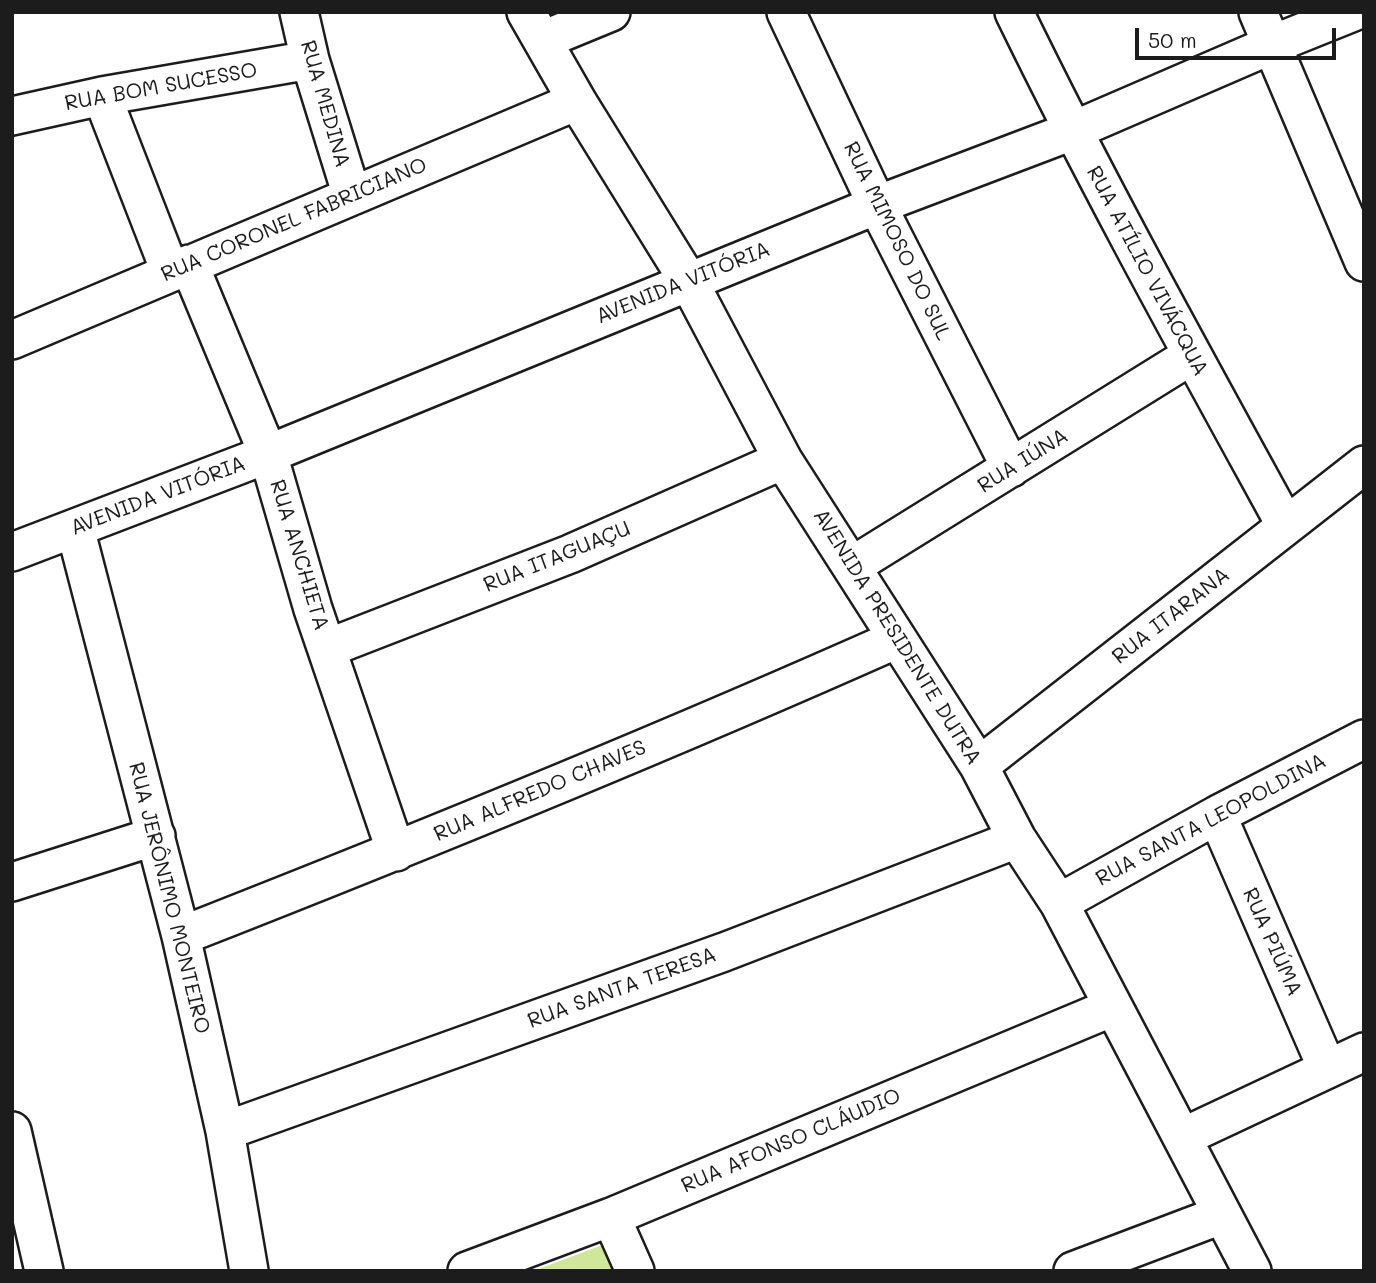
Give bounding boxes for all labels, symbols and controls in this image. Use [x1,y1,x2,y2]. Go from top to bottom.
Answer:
scale bar [1138,14,1339,58]
text: 50 m [1148,26,1197,53]
street label: RUA MEDINA [295,37,355,171]
street label: RUA BOM SUCESSO [63,58,259,116]
street label: RUA MIMOSO DO SUL [838,138,956,344]
street label: RUA CORONEL FABRICIANO [157,152,431,288]
street label: RUA ATÍLIO VIVÁCQUA [1081,162,1213,380]
street label: AVENIDA VITÓRIA [592,237,774,329]
street label: RUA IÚNA [973,423,1073,499]
street label: AVENIDA VITÓRIA [67,451,249,541]
street label: RUA ANCHIETA [264,477,334,633]
street label: AVENIDA PRESIDENTE DUTRA [808,504,986,770]
street label: RUA ITAGUAÇU [480,516,634,598]
street label: RUA ITARANA [1107,562,1235,670]
street label: RUA ALFREDO CHAVES [430,735,650,847]
street label: RUA SANTA LEOPOLDINA [1091,748,1331,892]
street label: RUA JERÔNIMO MONTEIRO [123,760,215,1036]
street label: RUA PIÚMA [1237,884,1307,1000]
street label: RUA SANTA TERESA [524,942,720,1034]
street label: RUA AFONSO CLÁUDIO [678,1083,904,1199]

